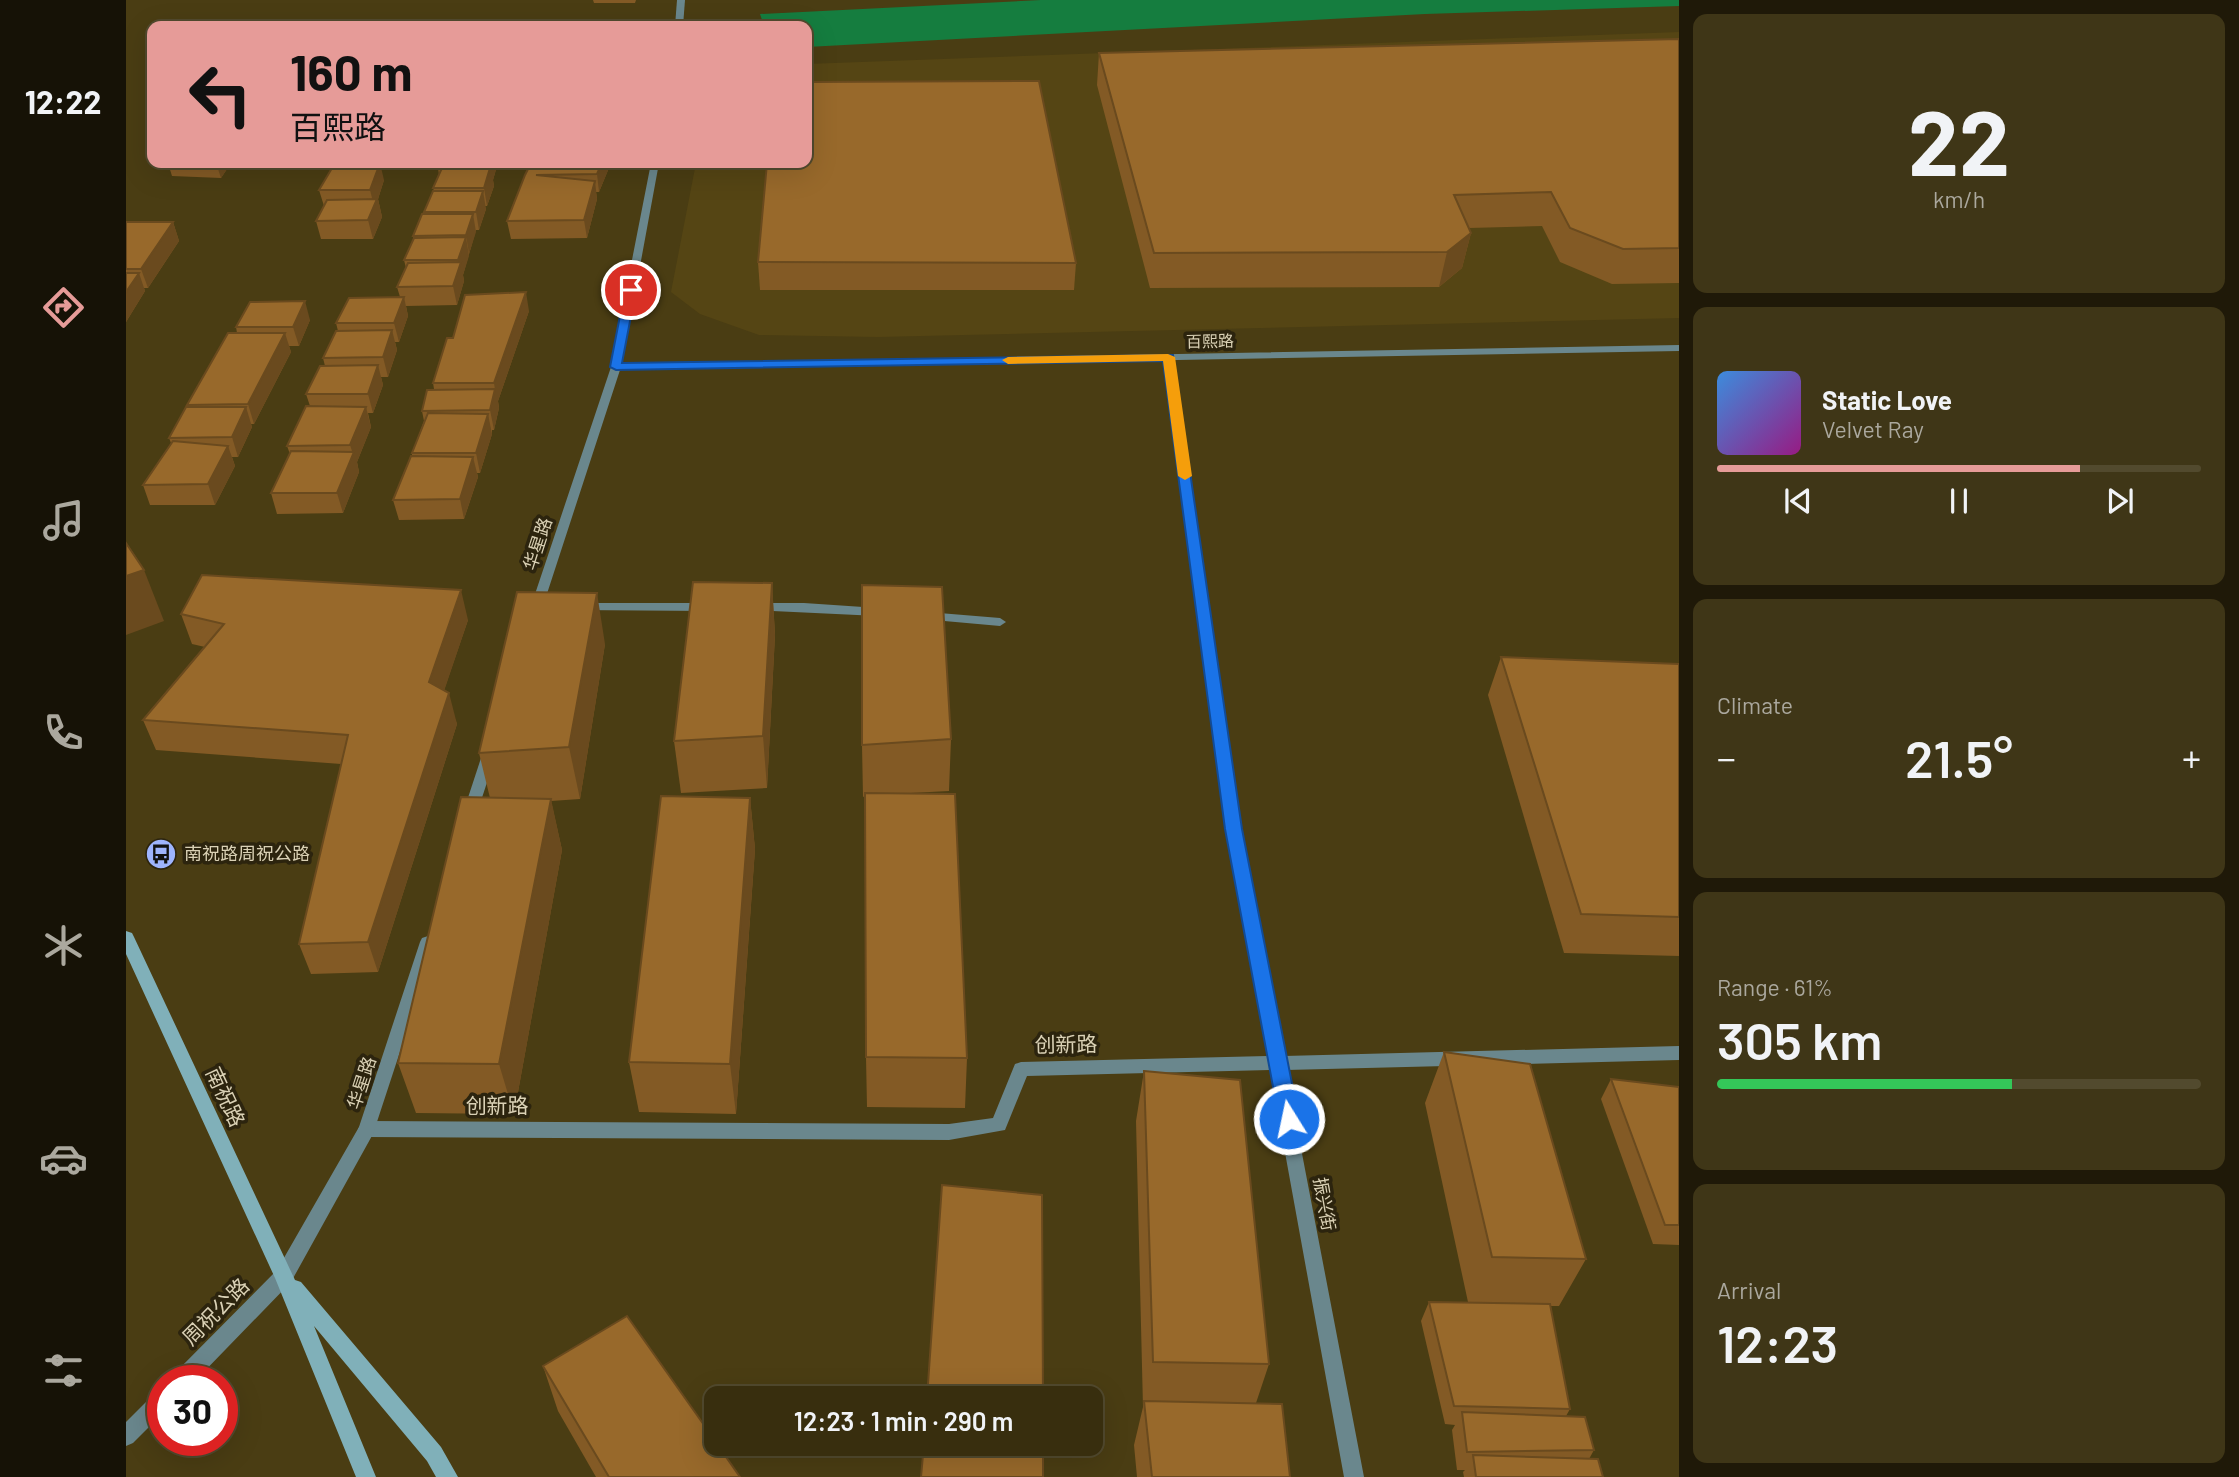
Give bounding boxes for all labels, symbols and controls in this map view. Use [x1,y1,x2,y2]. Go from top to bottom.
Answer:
text: 160 m [290,42,412,101]
icon: left [175,49,266,140]
text: 12:22 [25,82,101,120]
text: 22 [1908,85,2010,194]
text: 百熙路 [290,107,386,145]
text: km/h [1933,185,1985,213]
pin [601,260,661,320]
icon: arrive [612,271,650,309]
icon: directions [39,283,88,332]
street label: 百熙路 [1186,331,1234,350]
text: Static Love [1822,384,1952,415]
text: Velvet Ray [1822,415,1924,443]
icon: previous [1779,482,1817,520]
icon: pause [1940,482,1978,520]
icon: next [2101,482,2139,520]
icon: music [39,496,88,545]
street label: 华星路 [518,515,556,573]
text: Climate [1717,691,1793,719]
icon: phone [39,708,88,757]
text: 21.5° [1905,726,2013,788]
text: − [1717,734,1736,780]
text: + [2182,734,2201,780]
bus stop icon: 南祝路周祝公路 [144,837,178,871]
place label: 南祝路周祝公路 [184,842,310,864]
icon: climate [39,921,88,970]
text: Range · 61% [1717,973,1833,1001]
text: 305 km [1717,1008,1882,1070]
street label: 创新路 [1034,1030,1098,1057]
street label: 华星路 [342,1054,380,1112]
street label: 南祝路 [202,1063,251,1130]
position arrow [1252,1082,1326,1156]
street label: 创新路 [466,1092,529,1117]
icon: car [39,1134,88,1183]
street label: 振兴街 [1309,1175,1341,1232]
street label: 周祝公路 [176,1272,253,1349]
text: Arrival [1717,1276,1781,1304]
text: 12:23 [1717,1311,1838,1373]
icon: filters [39,1346,88,1395]
speed limit sign: 30 [147,1365,238,1456]
text: 12:23 · 1 min · 290 m [794,1405,1013,1436]

